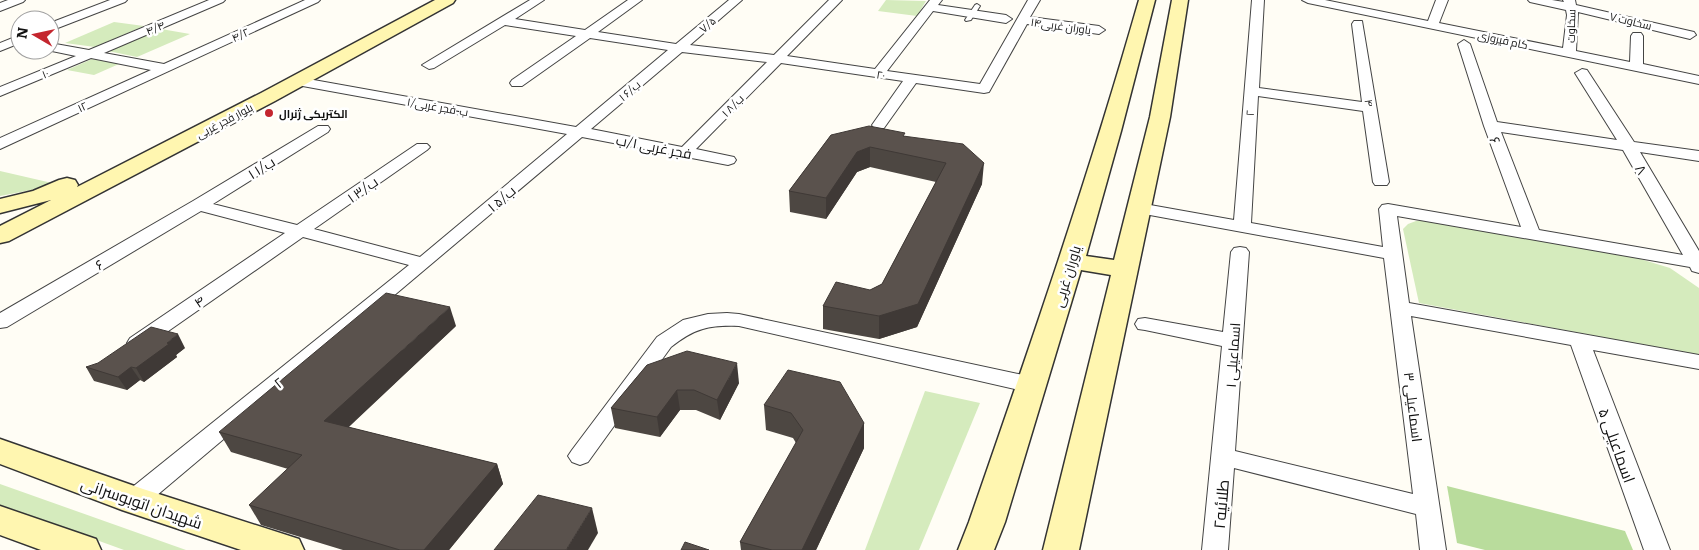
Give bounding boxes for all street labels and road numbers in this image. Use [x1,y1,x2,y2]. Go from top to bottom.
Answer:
street label: سخاوت ۷ [1608,7,1654,33]
street label: سخاوت [1562,9,1578,43]
street label: ۷/۵ [695,12,719,36]
street label: یاوران غربی۱۴ [1030,13,1092,37]
street label: ۴/۴ [143,16,167,38]
street label: ۴/۲ [229,23,252,45]
street label: کام فیروزی [1476,26,1530,53]
street label: ۱۰ [39,64,51,82]
street label: ۲۰ [876,65,886,83]
street label: ۱ ب/۶ [615,76,643,104]
street label: ۱ ب/۸ [717,90,747,120]
street label: ۱/ب-فجر غربی [406,93,470,119]
street label: ۱۲ [74,97,90,115]
street label: بلوار فجر غربی [193,98,255,142]
street label: ۴ [1362,98,1378,108]
street label: ۲ [1241,109,1257,116]
street label: فجر غربی ۱/ب [614,129,694,163]
street label: ۶ [1485,133,1507,147]
street label: ۱ ب/۱ [244,151,278,183]
street label: ۸ [1631,160,1653,178]
street label: ۱ ب/۳ [342,171,382,207]
street label: ۱ ب/۵ [482,180,520,216]
street label: یاوران غربی [1047,242,1085,309]
street label: ۶ [91,254,107,274]
street label: ۴ [190,290,208,312]
street label: اسماعیلی ۱ [1220,322,1244,388]
street label: اسماعیلی ۳ [1400,371,1428,443]
street label: ۲ [269,372,287,392]
street label: اسماعیلی ۵ [1593,404,1643,486]
street label: شهیدان اتوبوسرانی [78,470,206,534]
street label: طلائیه۲ [1206,478,1234,530]

